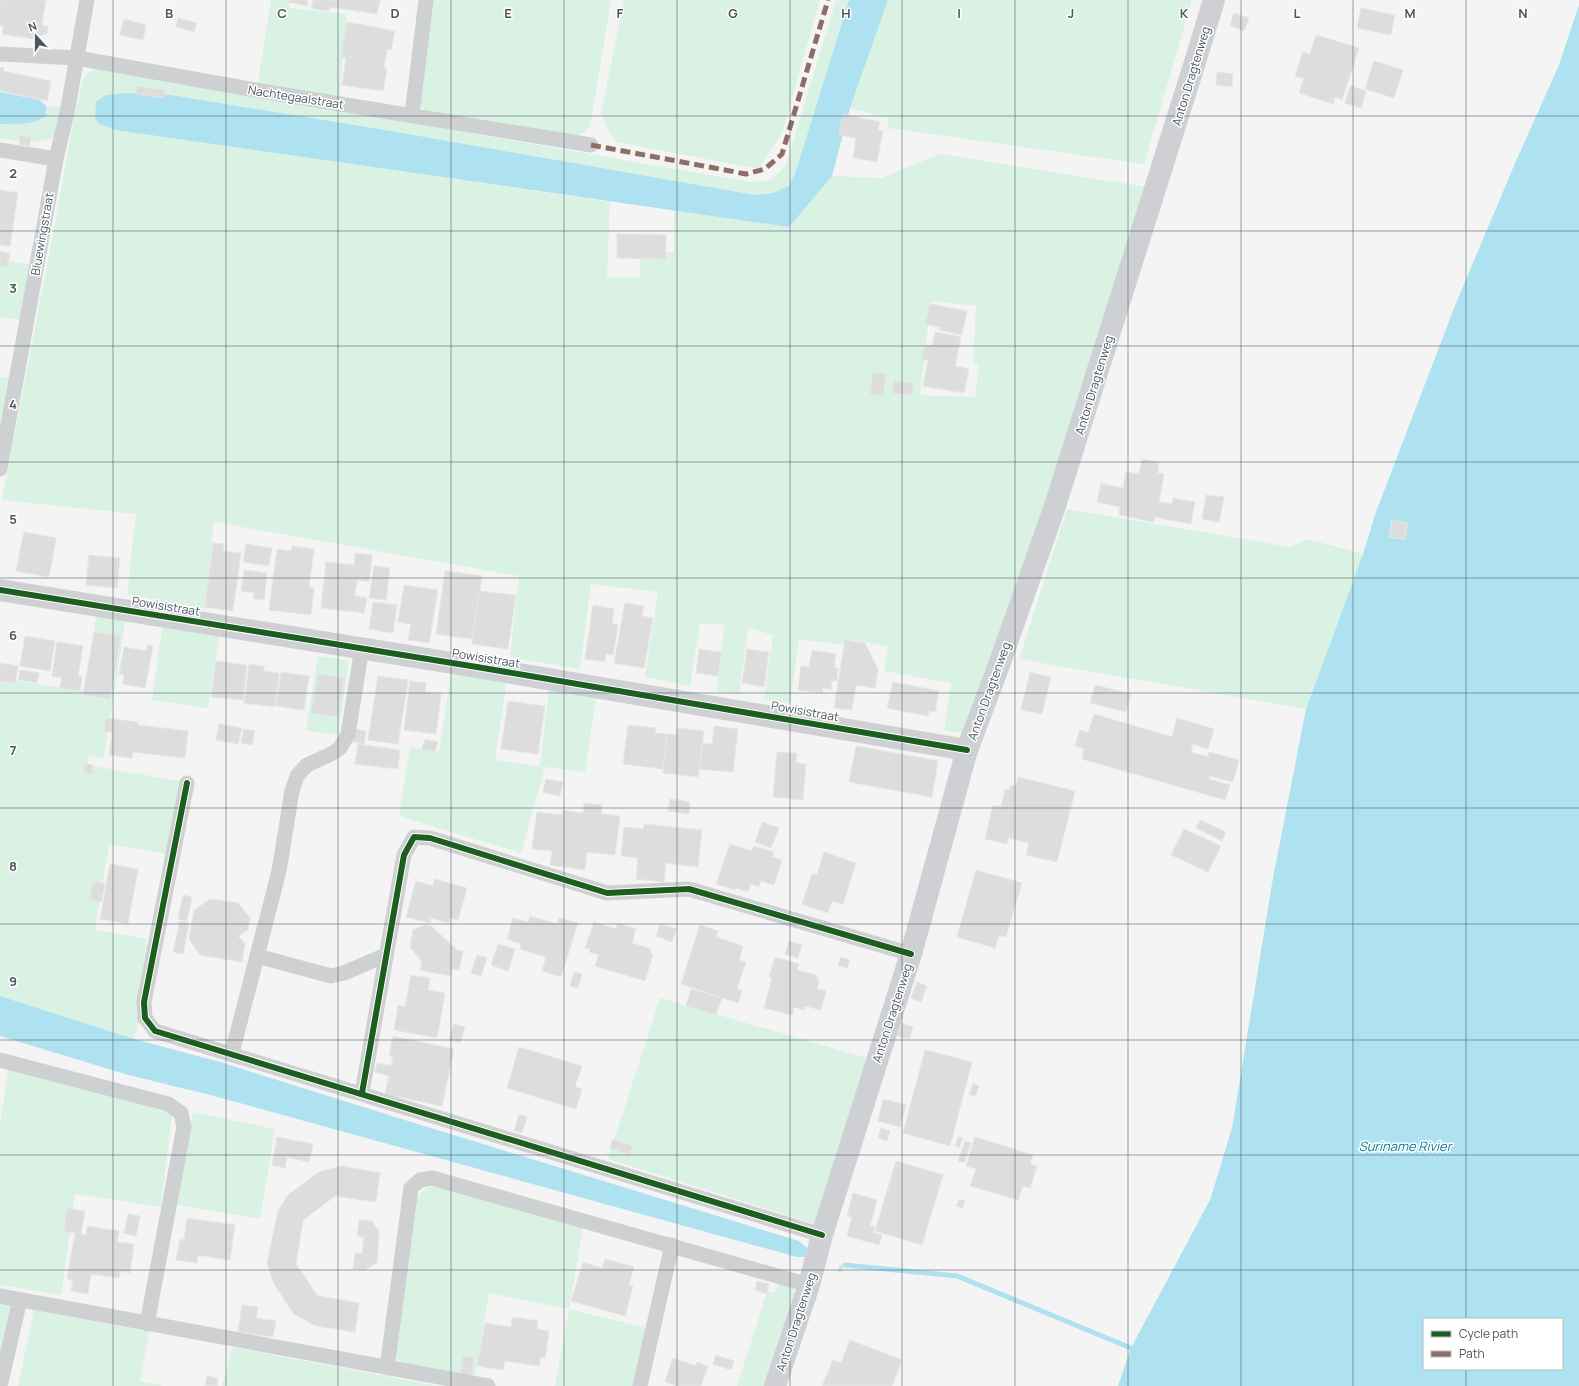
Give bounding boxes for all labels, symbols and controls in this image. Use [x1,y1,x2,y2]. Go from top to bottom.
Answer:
text: B [165,4,173,22]
text: C [277,4,287,22]
text: D [390,4,400,22]
text: E [504,4,512,22]
text: F [617,4,624,22]
text: G [728,4,738,22]
text: H [841,4,851,22]
text: I [957,4,961,22]
text: J [1068,4,1074,22]
text: K [1180,4,1189,22]
text: L [1294,4,1301,22]
text: M [1404,4,1416,22]
text: N [1518,4,1528,22]
north arrow [16,16,56,56]
text: N [26,18,39,35]
street label: Anton Dragtenweg [1168,24,1214,128]
street label: Nachtegaalstraat [247,81,345,113]
text: 2 [9,164,17,182]
street label: Bluewingstraat [26,191,58,277]
text: 3 [9,279,17,297]
street label: Anton Dragtenweg [1071,333,1117,437]
text: 4 [9,395,17,413]
text: 5 [9,510,17,528]
street label: Powisistraat [131,592,201,620]
text: 6 [9,626,17,644]
street label: Anton Dragtenweg [963,639,1015,743]
street label: Powisistraat [451,644,521,672]
street label: Powisistraat [770,697,840,725]
text: 7 [10,741,17,759]
text: 8 [9,857,17,875]
street label: Anton Dragtenweg [868,961,916,1065]
text: 9 [9,972,17,990]
water label: Suriname Rivier [1359,1137,1454,1155]
street label: Anton Dragtenweg [772,1270,820,1374]
legend [1423,1318,1563,1370]
text: Cycle path [1459,1325,1518,1342]
text: Path [1459,1345,1485,1362]

